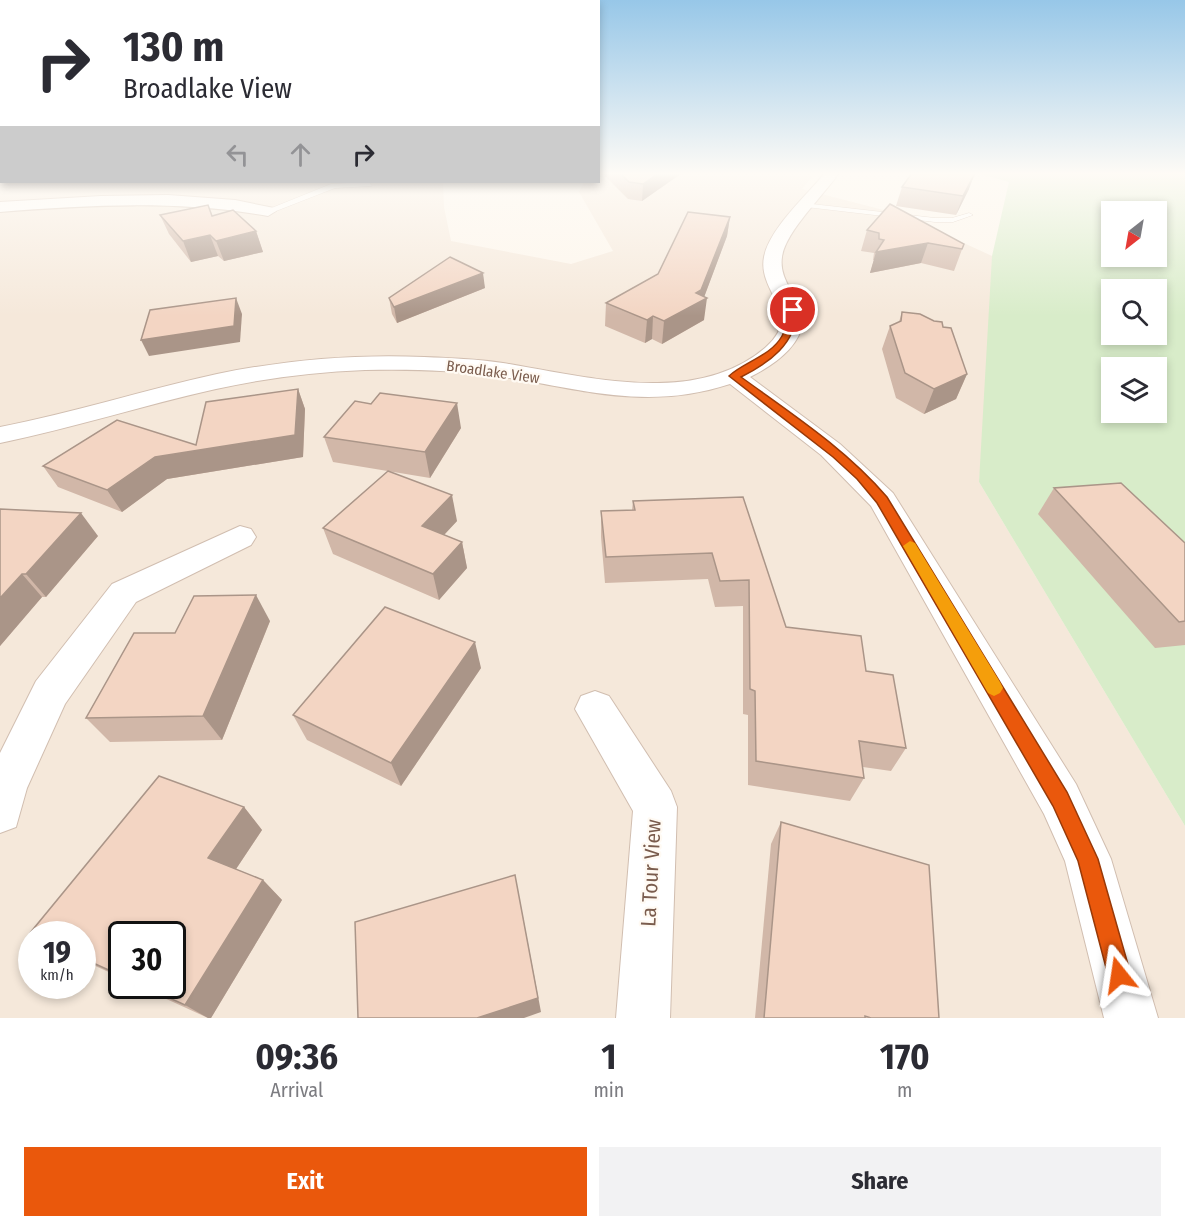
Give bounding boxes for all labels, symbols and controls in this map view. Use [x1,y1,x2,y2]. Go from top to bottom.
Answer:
text: 130 m [123,22,224,72]
icon: right [24,24,102,102]
text: Broadlake View [123,73,292,105]
icon: left [221,138,254,171]
icon: ahead [284,138,317,171]
icon: right [347,138,380,171]
north arrow [1101,201,1167,267]
map controls [1101,201,1167,423]
button: search [1101,279,1167,345]
pin [767,284,818,335]
icon: arrive [776,293,809,326]
street label: Broadlake View [445,357,541,387]
button: layers [1101,357,1167,423]
street label: La Tour View [635,818,667,927]
speed limit sign: 30 [108,921,186,999]
text: 19 [43,935,71,971]
position arrow [1087,943,1151,1007]
text: km/h [40,966,74,984]
text: 09:36 [255,1035,338,1079]
text: 1 [601,1035,616,1079]
text: 170 [880,1035,930,1079]
text: Arrival [270,1078,323,1102]
text: min [593,1078,624,1102]
text: m [897,1078,912,1102]
button: Exit [24,1147,587,1216]
button: Share [599,1147,1161,1216]

